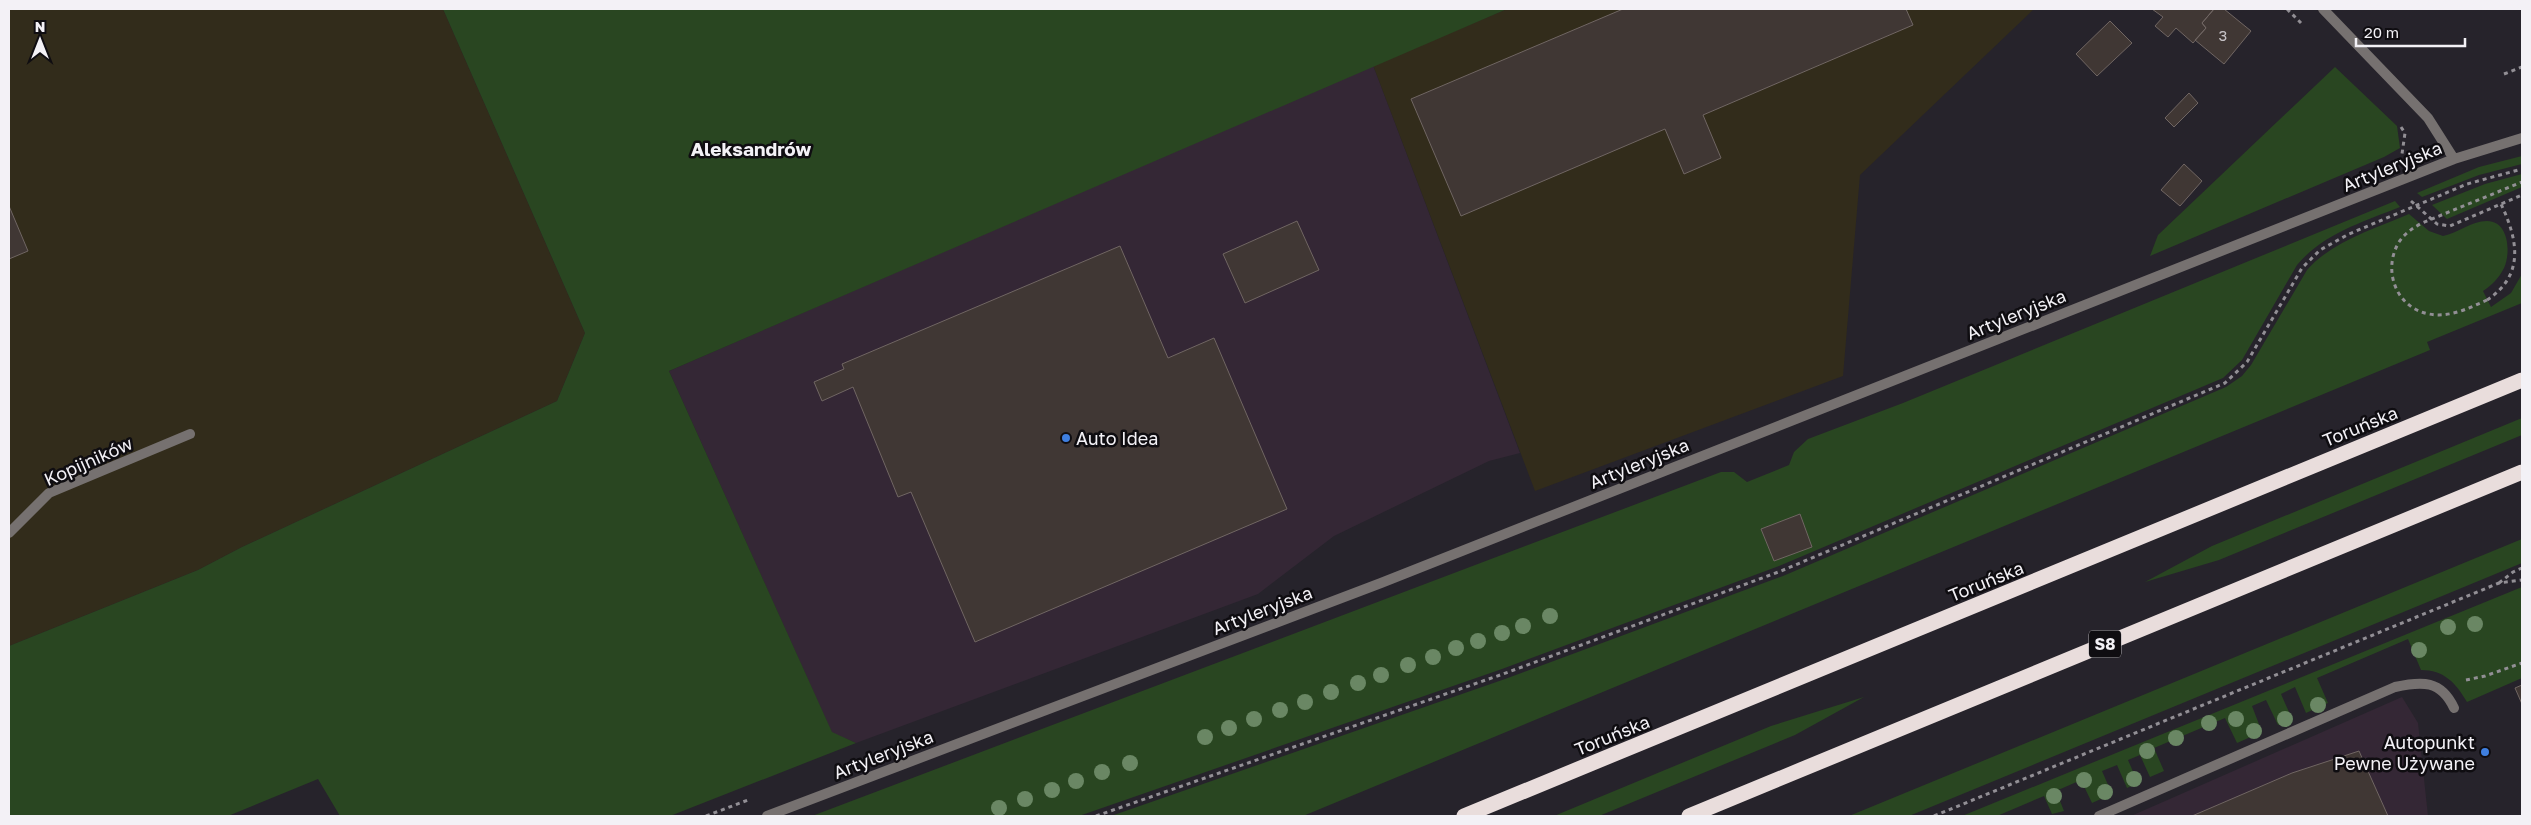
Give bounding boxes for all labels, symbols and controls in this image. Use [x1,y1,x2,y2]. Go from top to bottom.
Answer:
north arrow [15,15,65,65]
scale bar [2356,15,2465,47]
text: N [35,18,45,35]
text: 20 m [2364,23,2399,41]
house number: 3 [2219,26,2227,44]
street label: Artyleryjska [2339,136,2445,196]
district label: Aleksandrów [691,137,812,160]
street label: Artyleryjska [1963,284,2069,344]
street label: Toruńska [2319,401,2401,451]
place label: Auto Idea [1076,427,1158,449]
street label: Kopijników [40,432,136,490]
marker: Auto Idea [1060,432,1072,444]
street label: Artyleryjska [1586,433,1692,493]
street label: Toruńska [1945,556,2027,606]
street label: Artyleryjska [1209,581,1315,639]
road number: S8 [2089,630,2121,658]
street label: Toruńska [1571,710,1653,760]
street label: Artyleryjska [830,725,936,783]
place label: Autopunkt Pewne Używane [2334,731,2475,774]
marker: Autopunkt Pewne Używane [2479,746,2491,758]

